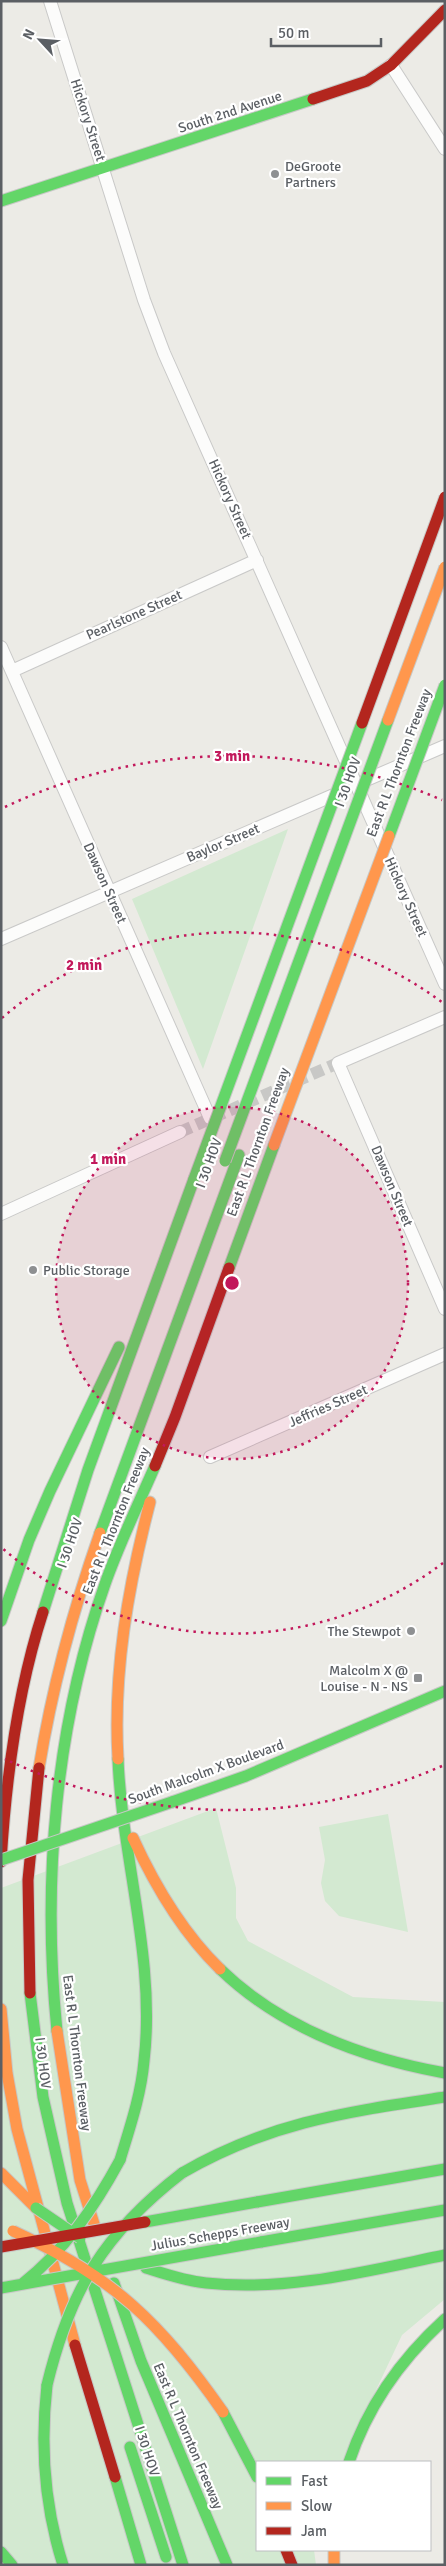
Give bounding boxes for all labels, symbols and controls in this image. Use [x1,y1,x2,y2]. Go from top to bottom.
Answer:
north arrow [15,15,65,65]
scale bar [271,15,381,47]
text: 50 m [278,24,309,42]
text: N [19,26,39,43]
street label: Hickory Street [67,77,109,163]
street label: South 2nd Avenue [176,87,284,137]
place label: DeGroote Partners [285,158,341,191]
marker: DeGroote Partners [269,168,281,180]
street label: Hickory Street [205,456,255,542]
street label: Pearlstone Street [83,586,185,644]
street label: East R L Thornton Freeway [363,686,435,839]
text: 3 min [214,747,250,765]
street label: I 30 HOV [331,755,365,809]
street label: Baylor Street [184,820,262,866]
street label: Dawson Street [80,840,130,926]
street label: Hickory Street [381,854,431,940]
text: 2 min [66,956,102,974]
street label: East R L Thornton Freeway [223,1065,293,1219]
street label: I 30 HOV [192,1136,226,1190]
street label: Dawson Street [367,1143,417,1229]
text: 1 min [90,1150,126,1168]
place label: Public Storage [43,1262,130,1279]
marker: Public Storage [27,1264,39,1276]
centre of rings [223,1274,241,1292]
street label: Jeffries Street [286,1381,370,1431]
street label: East R L Thornton Freeway [79,1444,154,1597]
street label: I 30 HOV [54,1516,86,1570]
place label: The Stewpot [327,1623,401,1640]
marker: The Stewpot [405,1625,417,1637]
place label: Malcolm X @ Louise - N - NS [320,1662,408,1695]
marker: Malcolm X @ Louise - N - NS [412,1672,424,1684]
street label: South Malcolm X Boulevard [126,1736,286,1808]
street label: East R L Thornton Freeway [59,1974,95,2133]
street label: I 30 HOV [31,2036,55,2090]
street label: Julius Schepps Freeway [149,2213,291,2255]
street label: East R L Thornton Freeway [149,2360,227,2512]
street label: I 30 HOV [131,2424,163,2478]
legend [256,2461,431,2551]
text: Fast [301,2472,328,2490]
text: Slow [301,2497,332,2515]
text: Jam [301,2522,327,2540]

